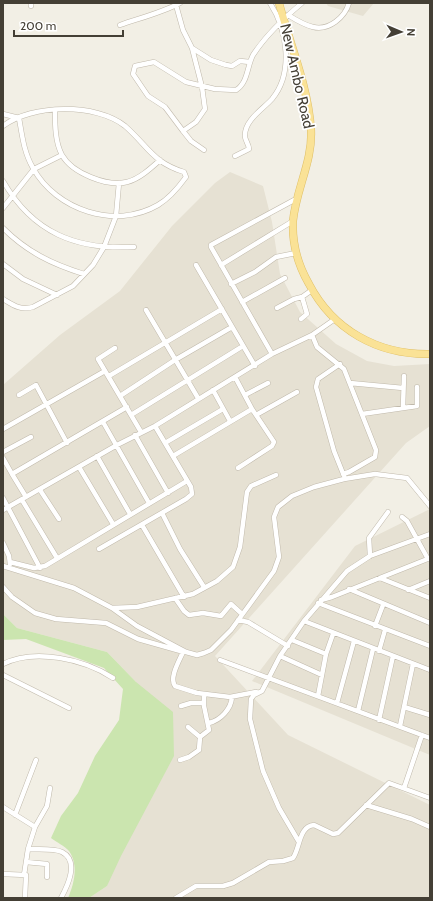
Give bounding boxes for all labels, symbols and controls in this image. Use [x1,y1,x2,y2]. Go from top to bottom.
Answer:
scale bar [14,12,123,38]
north arrow [381,12,421,52]
text: 200 m [20,18,56,33]
street label: New Ambo Road [276,22,318,130]
text: N [404,28,418,36]

